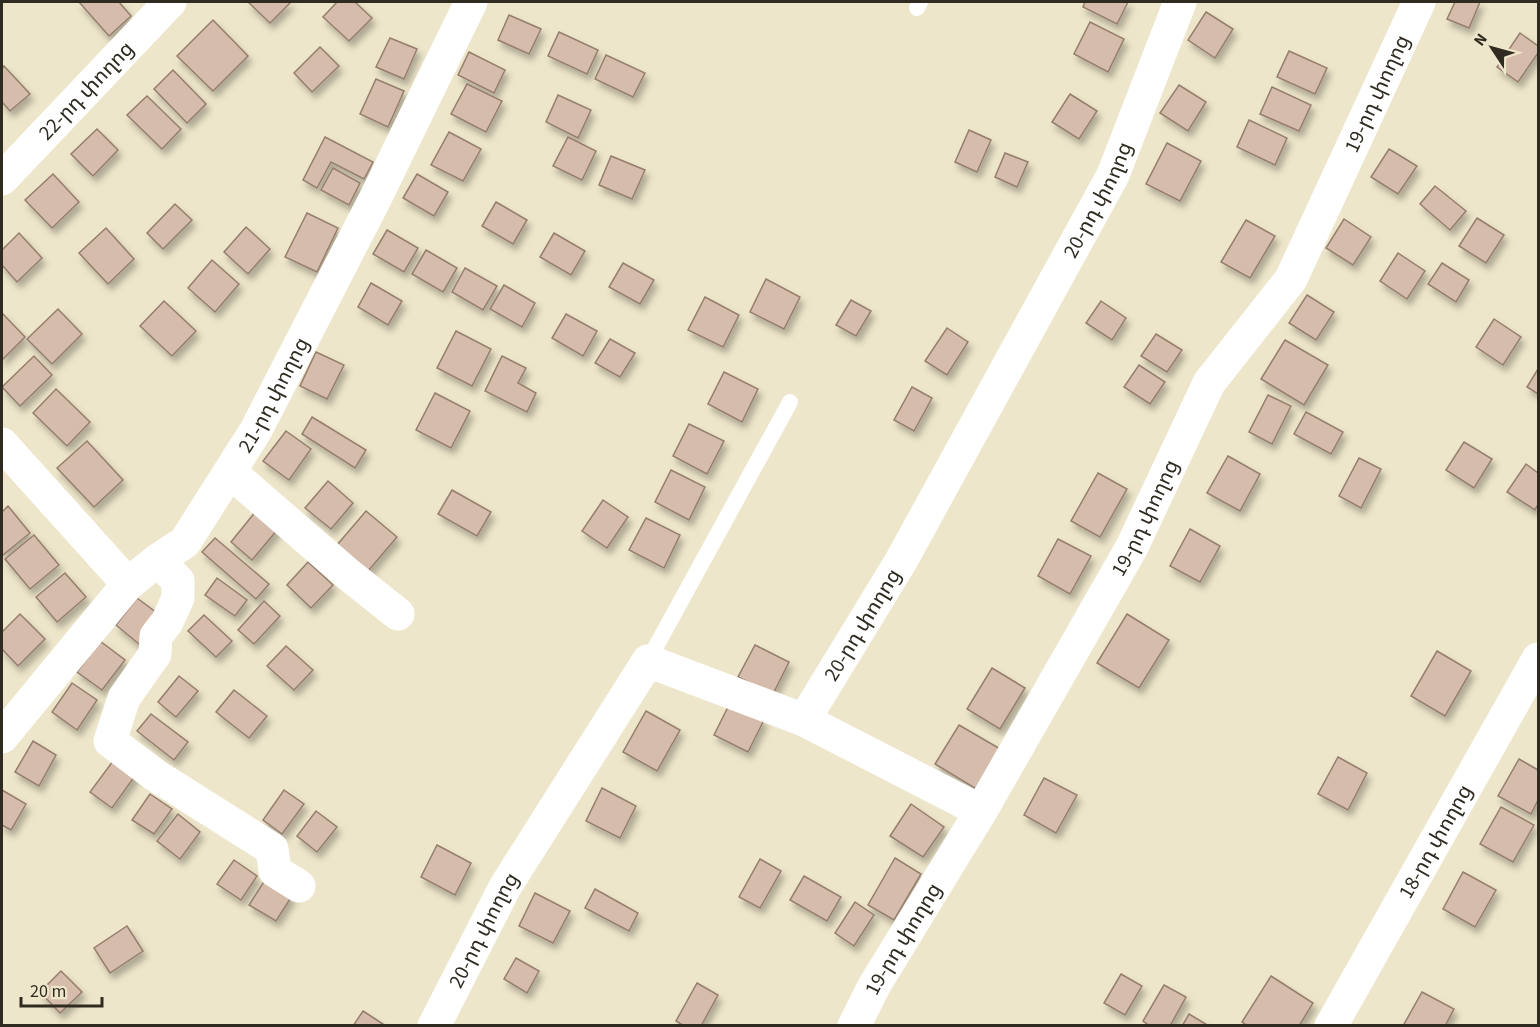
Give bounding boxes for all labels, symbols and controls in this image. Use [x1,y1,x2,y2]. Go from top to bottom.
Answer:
north arrow [1462,18,1522,78]
text: N [1469,29,1493,51]
street label: 19-րդ փողոց [1337,30,1417,157]
street label: 22-րդ փողոց [31,34,141,147]
street label: 20-րդ փողոց [1055,137,1139,263]
street label: 21-րդ փողոց [230,332,316,458]
street label: 19-րդ փողոց [1103,454,1186,582]
street label: 20-րդ փողոց [816,563,908,687]
street label: 18-րդ փողոց [1391,779,1479,904]
street label: 20-րդ փողոց [441,866,526,993]
street label: 19-րդ փողոց [857,877,949,1000]
scale bar [21,970,102,1008]
text: 20 m [30,979,66,1004]

